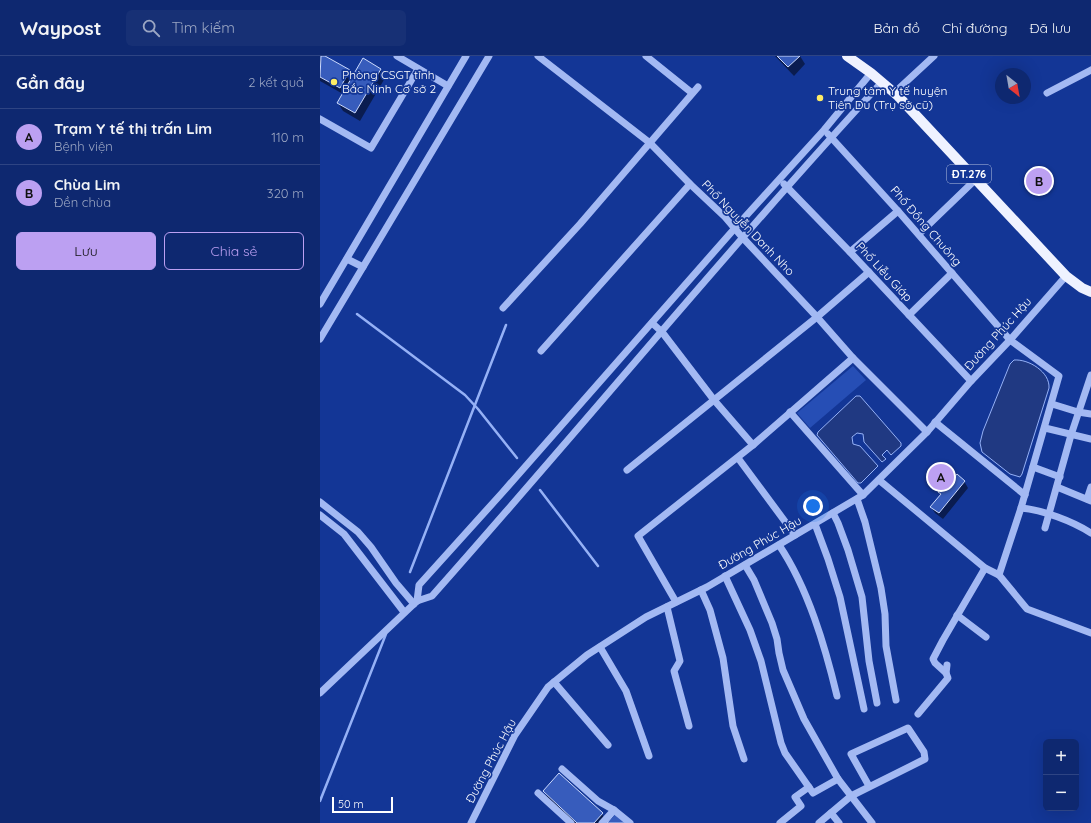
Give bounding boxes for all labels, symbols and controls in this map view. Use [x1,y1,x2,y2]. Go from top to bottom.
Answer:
search box [126,10,406,46]
text: Waypost [20,16,102,40]
icon: search [140,17,162,39]
text: Tìm kiếm [172,18,235,37]
text: Bản đồ [873,19,920,37]
text: Chỉ đường [942,19,1008,37]
text: Đã lưu [1030,19,1071,37]
place label: Phòng CSGT tỉnh Bắc Ninh Cơ sở 2 [342,67,436,96]
north arrow [995,68,1031,104]
text: Gần đây [16,72,85,93]
text: 2 kết quả [248,74,304,90]
marker: Phòng CSGT tỉnh Bắc Ninh Cơ sở 2 [329,77,339,87]
place label: Trung tâm Y tế huyện Tiên Du (Trụ sở cũ) [828,83,947,112]
marker: Trung tâm Y tế huyện Tiên Du (Trụ sở cũ) [815,93,825,103]
text: Trạm Y tế thị trấn Lim [54,119,212,138]
text: A [25,129,33,145]
text: 110 m [271,129,304,145]
text: Bệnh viện [54,138,113,154]
road number: ĐT.276 [947,165,991,183]
pin: B [1026,166,1052,196]
text: Chùa Lim [54,175,120,194]
street label: Phố Nguyễn Danh Nho [699,177,798,279]
street label: Phố Đồng Chuông [888,183,965,269]
text: B [25,185,33,201]
text: 320 m [267,185,304,201]
text: Đền chùa [54,194,111,210]
button: Lưu [16,232,156,270]
button: Chia sẻ [164,232,304,270]
street label: Phố Liễu Giáp [853,239,916,304]
street label: Đường Phúc Hậu [961,294,1034,373]
pin: A [928,462,954,492]
your location [803,496,823,516]
street label: Đường Phúc Hậu [716,513,804,572]
street label: Đường Phúc Hậu [462,716,519,805]
map controls [1043,739,1079,811]
button: + [1043,739,1079,775]
button: − [1043,775,1079,811]
scale bar [332,795,393,814]
text: 50 m [338,797,364,811]

